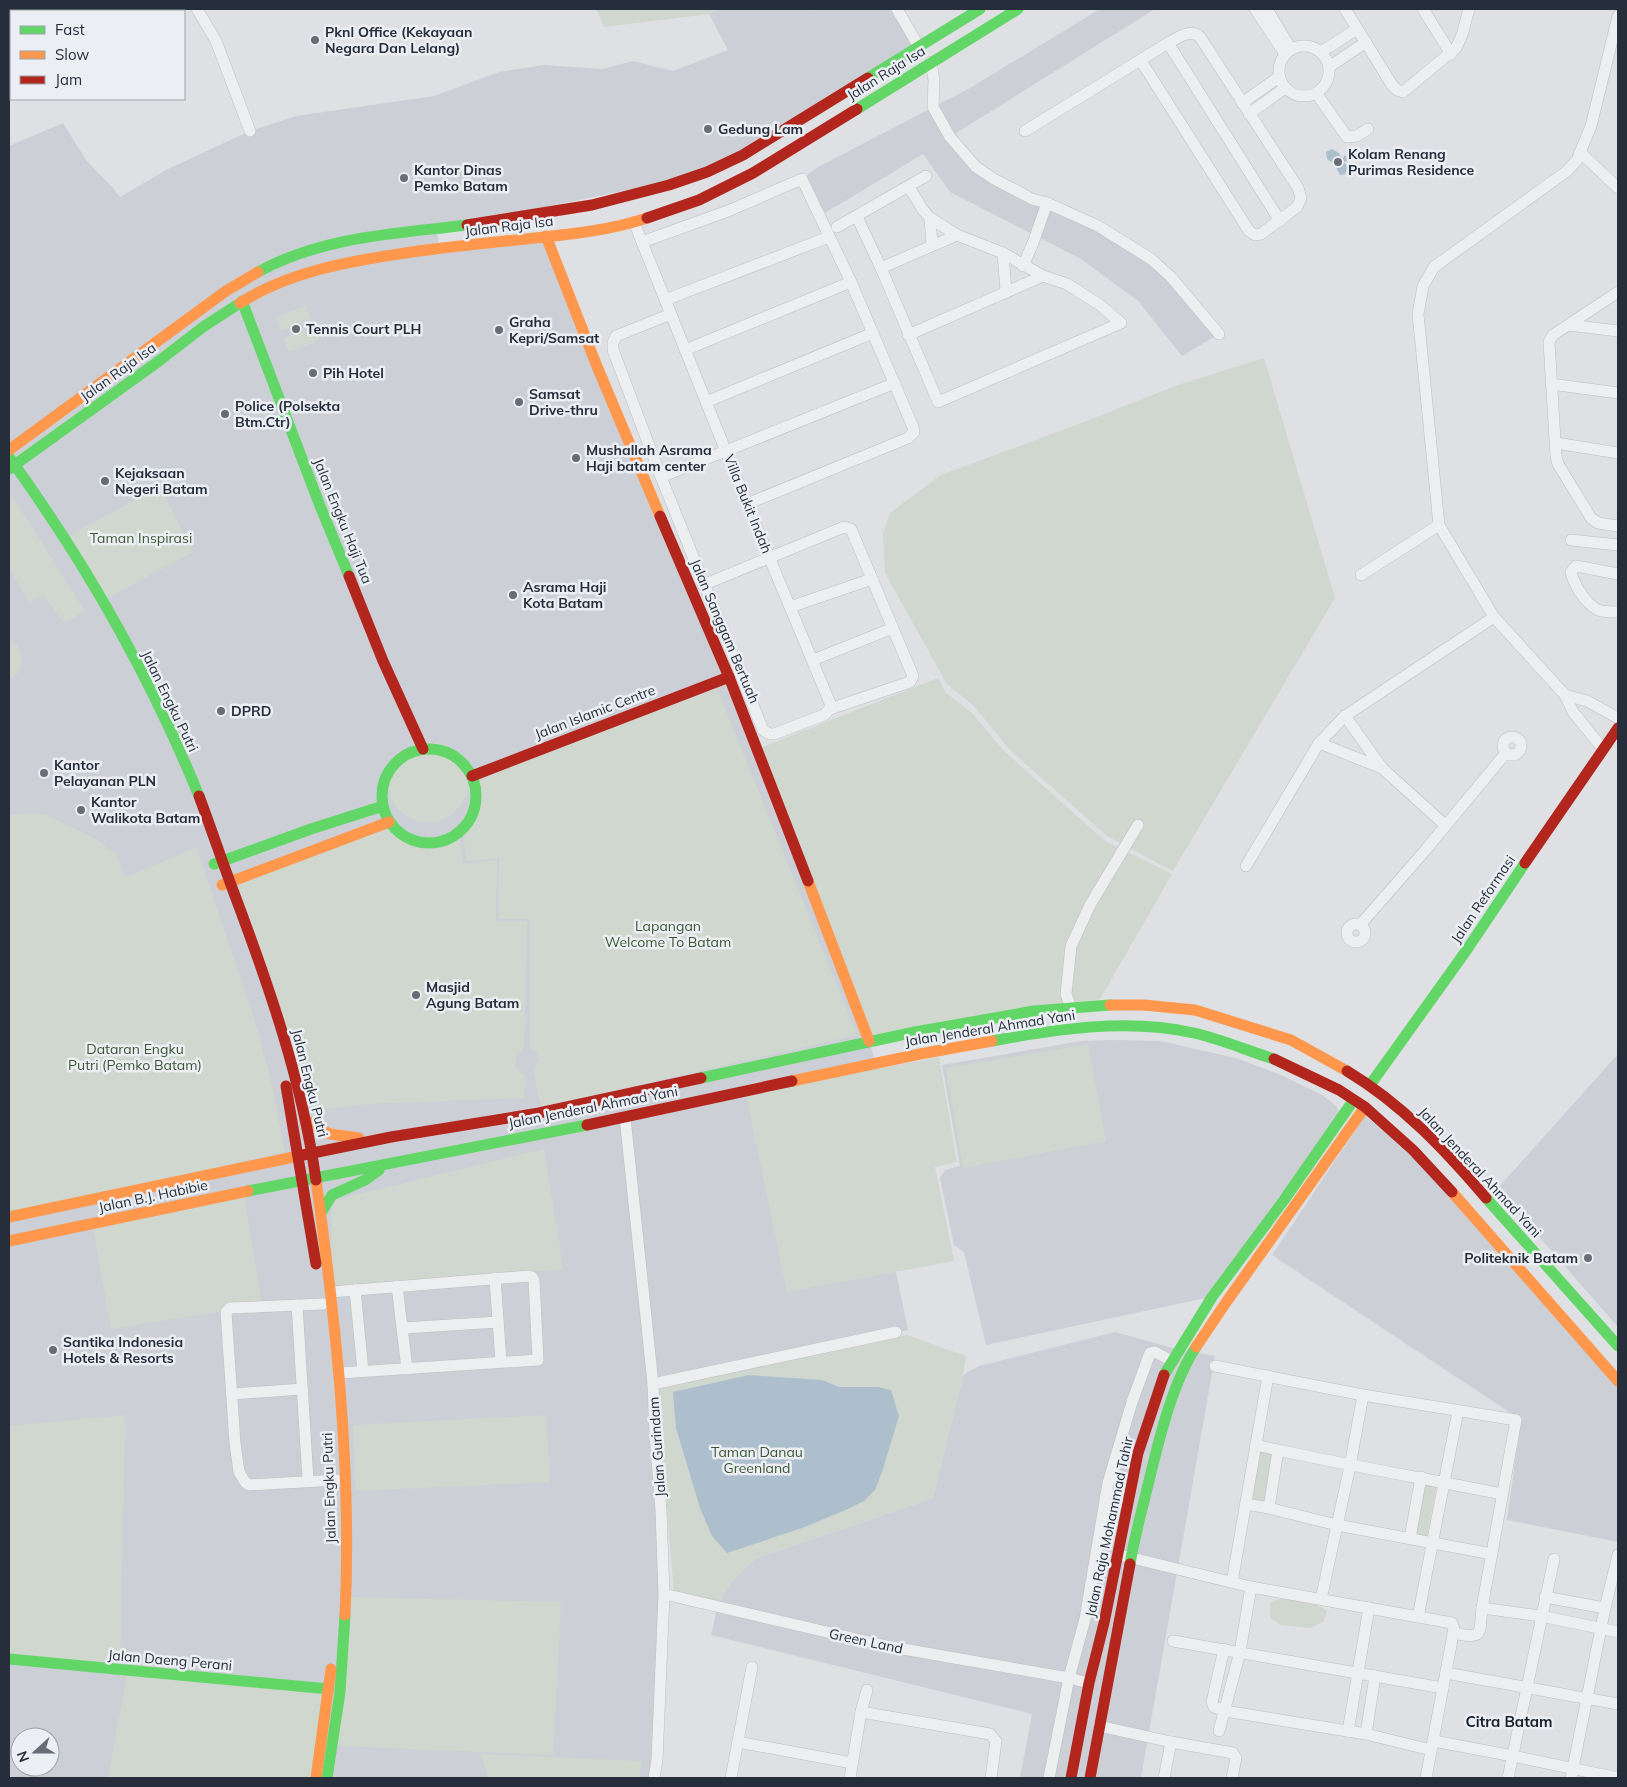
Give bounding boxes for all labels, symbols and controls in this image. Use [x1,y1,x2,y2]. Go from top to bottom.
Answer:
legend [10,10,185,100]
text: Fast [55,20,85,39]
place label: Pknl Office (Kekayaan Negara Dan Lelang) [325,23,472,57]
marker: Pknl Office (Kekayaan Negara Dan Lelang) [309,34,321,46]
street label: Jalan Raja Isa [843,42,929,104]
text: Slow [55,45,89,64]
text: Jam [55,70,82,89]
place label: Gedung Lam [718,120,803,138]
marker: Gedung Lam [702,123,714,135]
place label: Kolam Renang Purimas Residence [1348,145,1475,179]
marker: Kolam Renang Purimas Residence [1332,156,1344,168]
place label: Kantor Dinas Pemko Batam [414,161,508,195]
marker: Kantor Dinas Pemko Batam [398,172,410,184]
street label: Jalan Raja Isa [464,212,554,240]
place label: Graha Kepri/Samsat [509,313,600,347]
place label: Tennis Court PLH [306,320,421,338]
marker: Tennis Court PLH [290,323,302,335]
marker: Graha Kepri/Samsat [493,324,505,336]
street label: Jalan Raja Isa [77,339,159,405]
place label: Pih Hotel [323,364,384,382]
marker: Pih Hotel [307,367,319,379]
place label: Samsat Drive-thru [529,385,598,419]
marker: Samsat Drive-thru [513,396,525,408]
place label: Police (Polsekta Btm.Ctr) [235,397,340,431]
marker: Police (Polsekta Btm.Ctr) [219,408,231,420]
place label: Mushallah Asrama Haji batam center [586,441,712,475]
marker: Mushallah Asrama Haji batam center [570,452,582,464]
street label: Villa Bukit Indah [720,452,776,556]
street label: Jalan Engku Haji Tua [310,456,376,586]
place label: Kejaksaan Negeri Batam [115,464,208,498]
marker: Kejaksaan Negeri Batam [99,475,111,487]
park label: Taman Inspirasi [90,529,192,547]
street label: Jalan Sanggam Bertuah [686,556,764,706]
place label: Asrama Haji Kota Batam [523,578,606,612]
marker: Asrama Haji Kota Batam [507,589,519,601]
street label: Jalan Engku Putri [138,647,202,755]
street label: Jalan Islamic Centre [532,681,658,743]
place label: DPRD [231,702,272,720]
marker: DPRD [215,705,227,717]
place label: Kantor Pelayanan PLN [54,756,156,790]
marker: Kantor Pelayanan PLN [38,767,50,779]
place label: Kantor Walikota Batam [91,793,200,827]
marker: Kantor Walikota Batam [75,804,87,816]
street label: Jalan Reformasi [1447,852,1519,946]
park label: Lapangan Welcome To Batam [605,917,731,951]
place label: Masjid Agung Batam [426,978,519,1012]
marker: Masjid Agung Batam [410,989,422,1001]
street label: Jalan Jenderal Ahmad Yani [904,1006,1076,1050]
street label: Jalan Engku Putri [288,1027,332,1139]
park label: Dataran Engku Putri (Pemko Batam) [68,1040,202,1074]
street label: Jalan Jenderal Ahmad Yani [507,1082,679,1132]
street label: Jalan Jenderal Ahmad Yani [1415,1103,1545,1241]
street label: Jalan B.J. Habibie [97,1176,209,1216]
place label: Politeknik Batam [1464,1249,1578,1267]
marker: Politeknik Batam [1582,1252,1594,1264]
place label: Santika Indonesia Hotels & Resorts [63,1333,183,1367]
marker: Santika Indonesia Hotels & Resorts [47,1344,59,1356]
street label: Jalan Gurindam [645,1396,669,1498]
street label: Jalan Engku Putri [318,1432,340,1544]
street label: Jalan Raja Mohammad Tahir [1081,1434,1137,1619]
park label: Taman Danau Greenland [711,1443,803,1477]
street label: Green Land [827,1624,905,1658]
street label: Jalan Daeng Perani [107,1646,233,1674]
district label: Citra Batam [1465,1712,1553,1731]
north arrow [10,1727,60,1777]
text: N [13,1748,33,1765]

